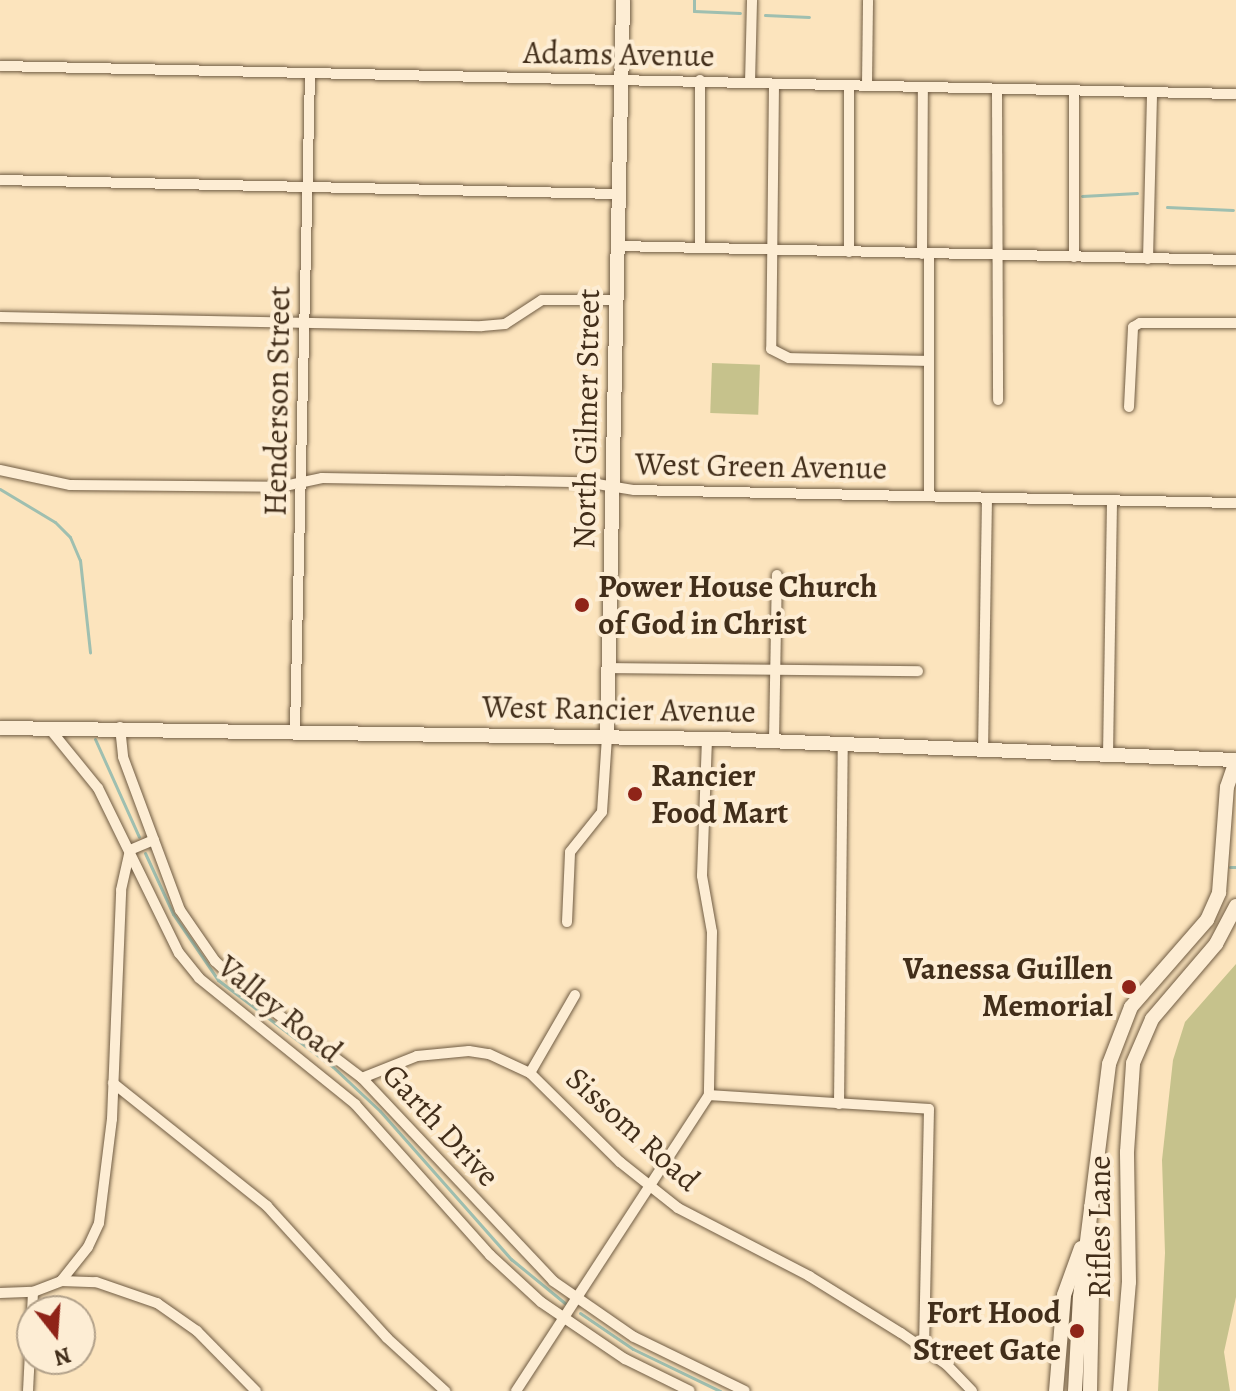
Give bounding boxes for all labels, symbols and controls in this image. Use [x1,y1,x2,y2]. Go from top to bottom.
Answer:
street label: Adams Avenue [523,33,715,75]
street label: Henderson Street [256,285,298,517]
street label: North Gilmer Street [565,289,607,549]
street label: West Green Avenue [635,445,887,487]
place label: Power House Church of God in Christ [598,568,877,643]
marker: Power House Church of God in Christ [573,596,591,614]
street label: West Rancier Avenue [482,687,756,731]
place label: Rancier Food Mart [651,757,788,832]
marker: Rancier Food Mart [626,785,644,803]
street label: Valley Road [210,947,350,1071]
place label: Vanessa Guillen Memorial [903,950,1113,1025]
marker: Vanessa Guillen Memorial [1120,978,1138,996]
street label: Garth Drive [374,1056,508,1194]
street label: Sissom Road [558,1059,708,1199]
street label: Rifles Lane [1080,1155,1118,1299]
place label: Fort Hood Street Gate [913,1294,1061,1369]
north arrow [16,1295,96,1375]
marker: Fort Hood Street Gate [1068,1322,1086,1340]
text: N [50,1339,74,1373]

